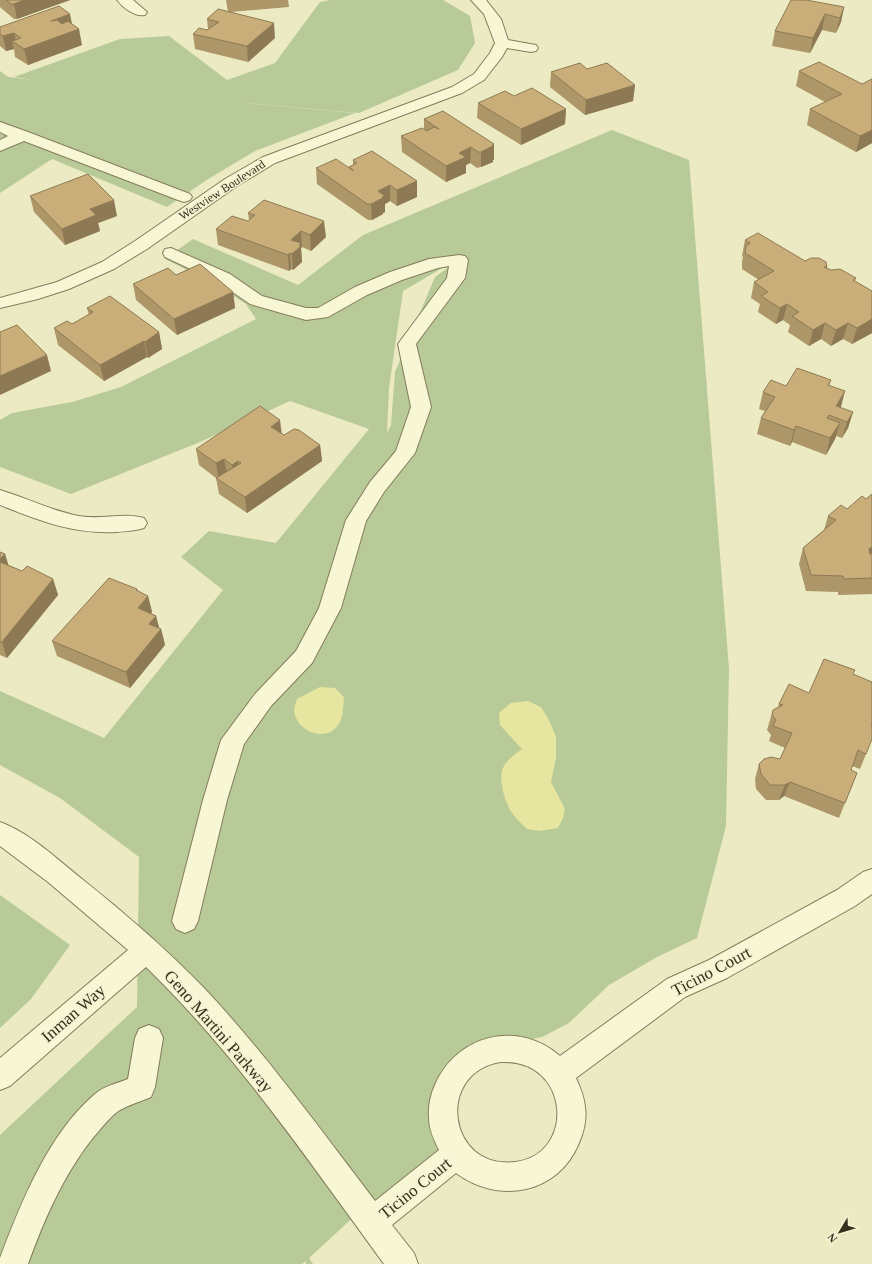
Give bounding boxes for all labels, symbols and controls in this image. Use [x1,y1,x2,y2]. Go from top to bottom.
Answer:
street label: Westview Boulevard [176,157,268,223]
street label: Ticino Court [668,943,754,1000]
street label: Geno Martini Parkway [160,966,277,1097]
street label: Inman Way [38,980,109,1046]
street label: Ticino Court [376,1154,455,1223]
north arrow [820,1212,860,1252]
text: N [825,1231,839,1245]

